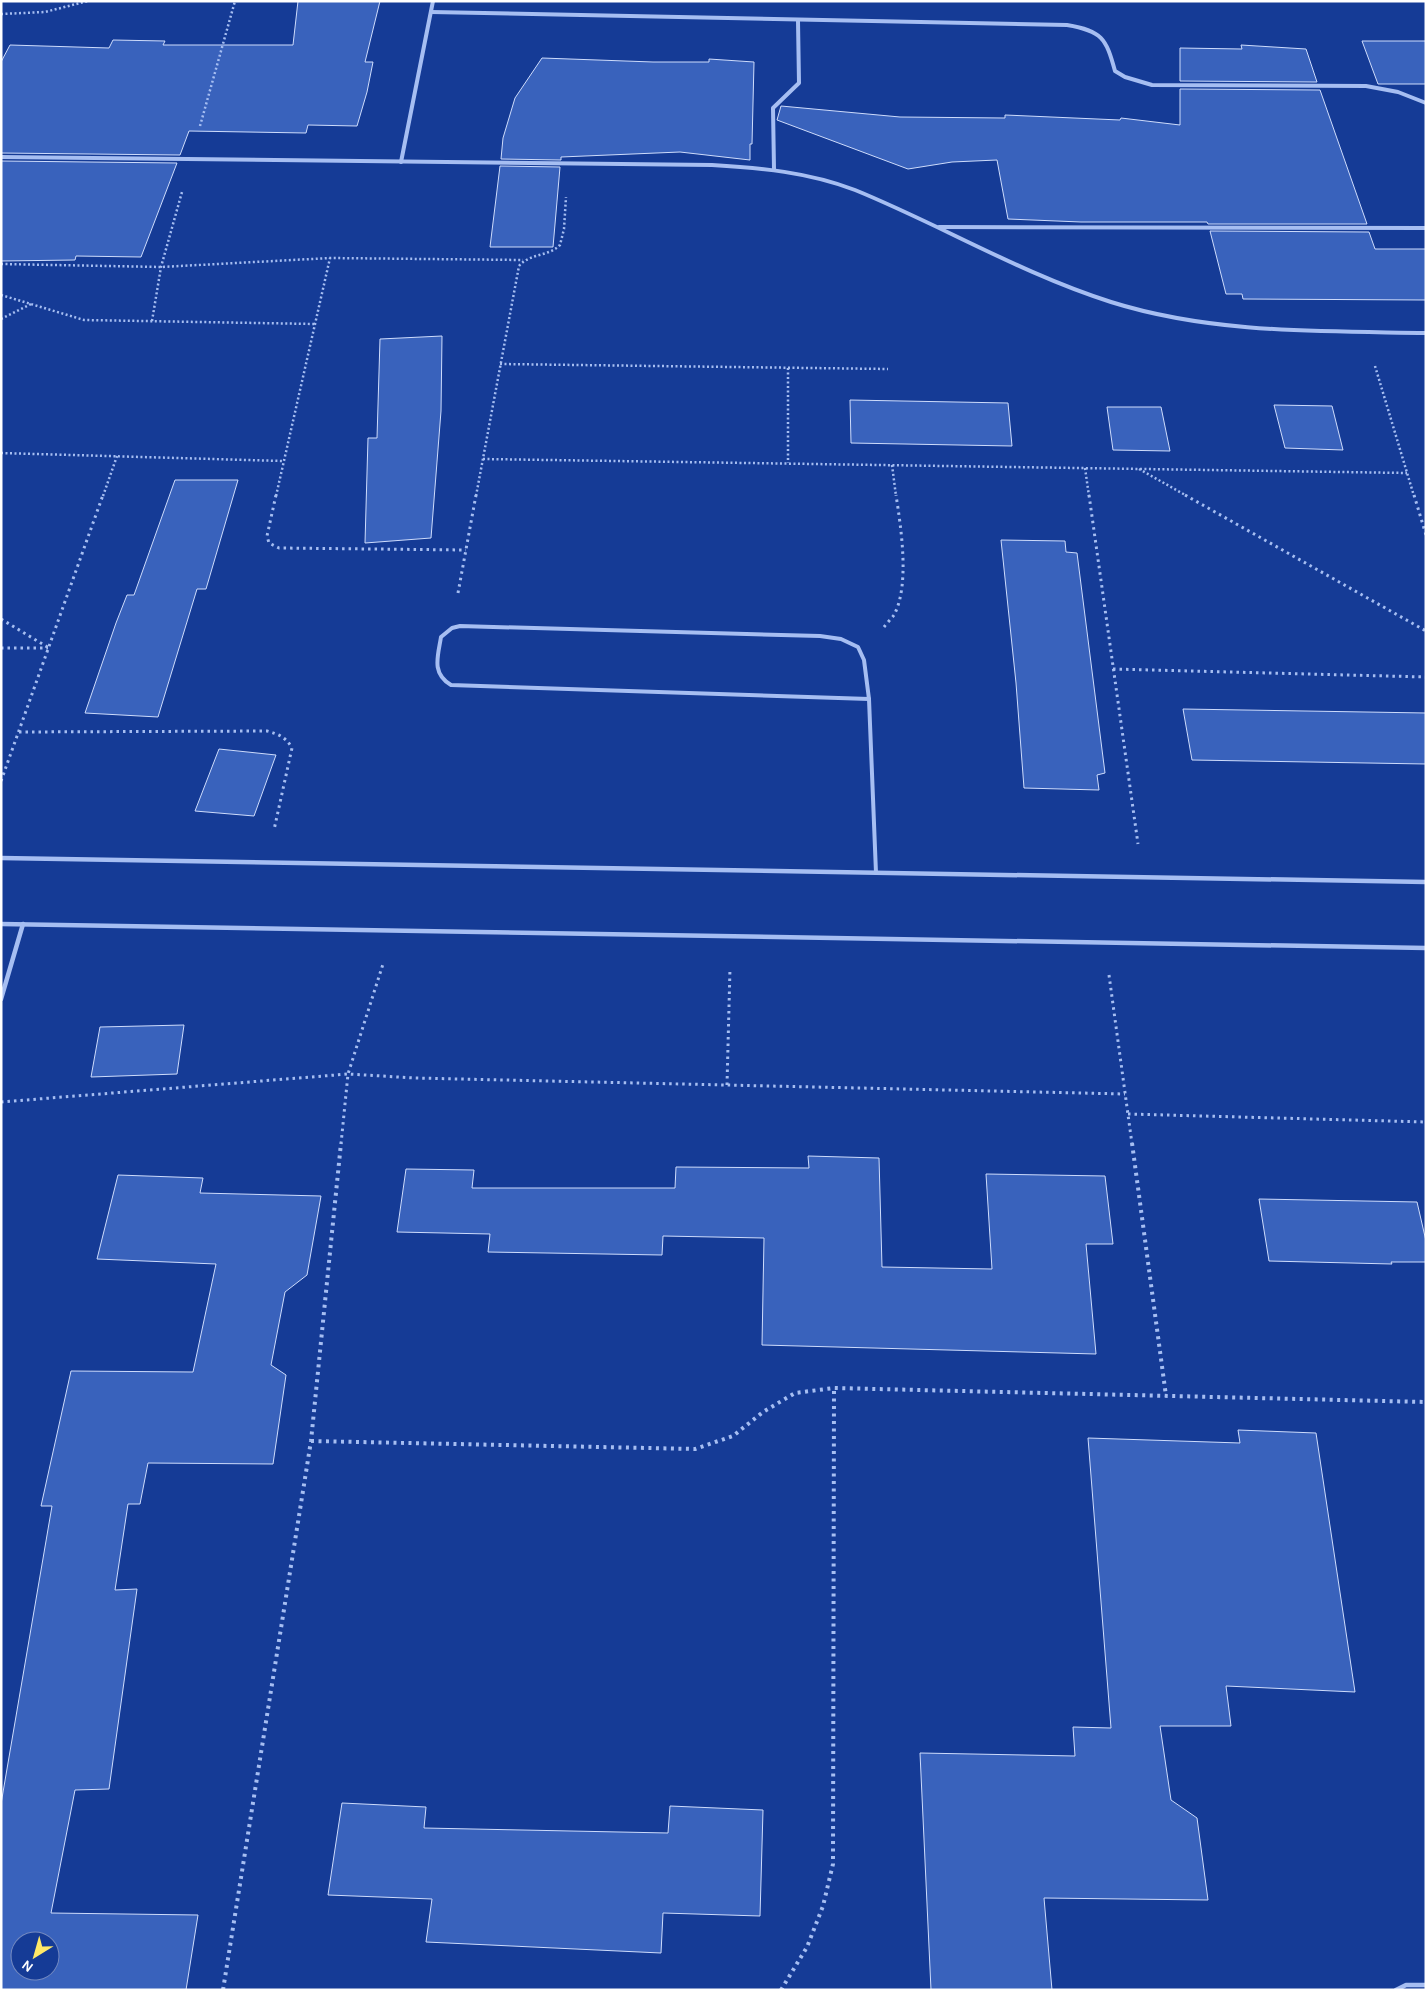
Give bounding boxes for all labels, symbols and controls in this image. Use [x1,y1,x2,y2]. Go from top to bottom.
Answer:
north arrow [10,1931,60,1981]
text: N [18,1956,37,1976]

